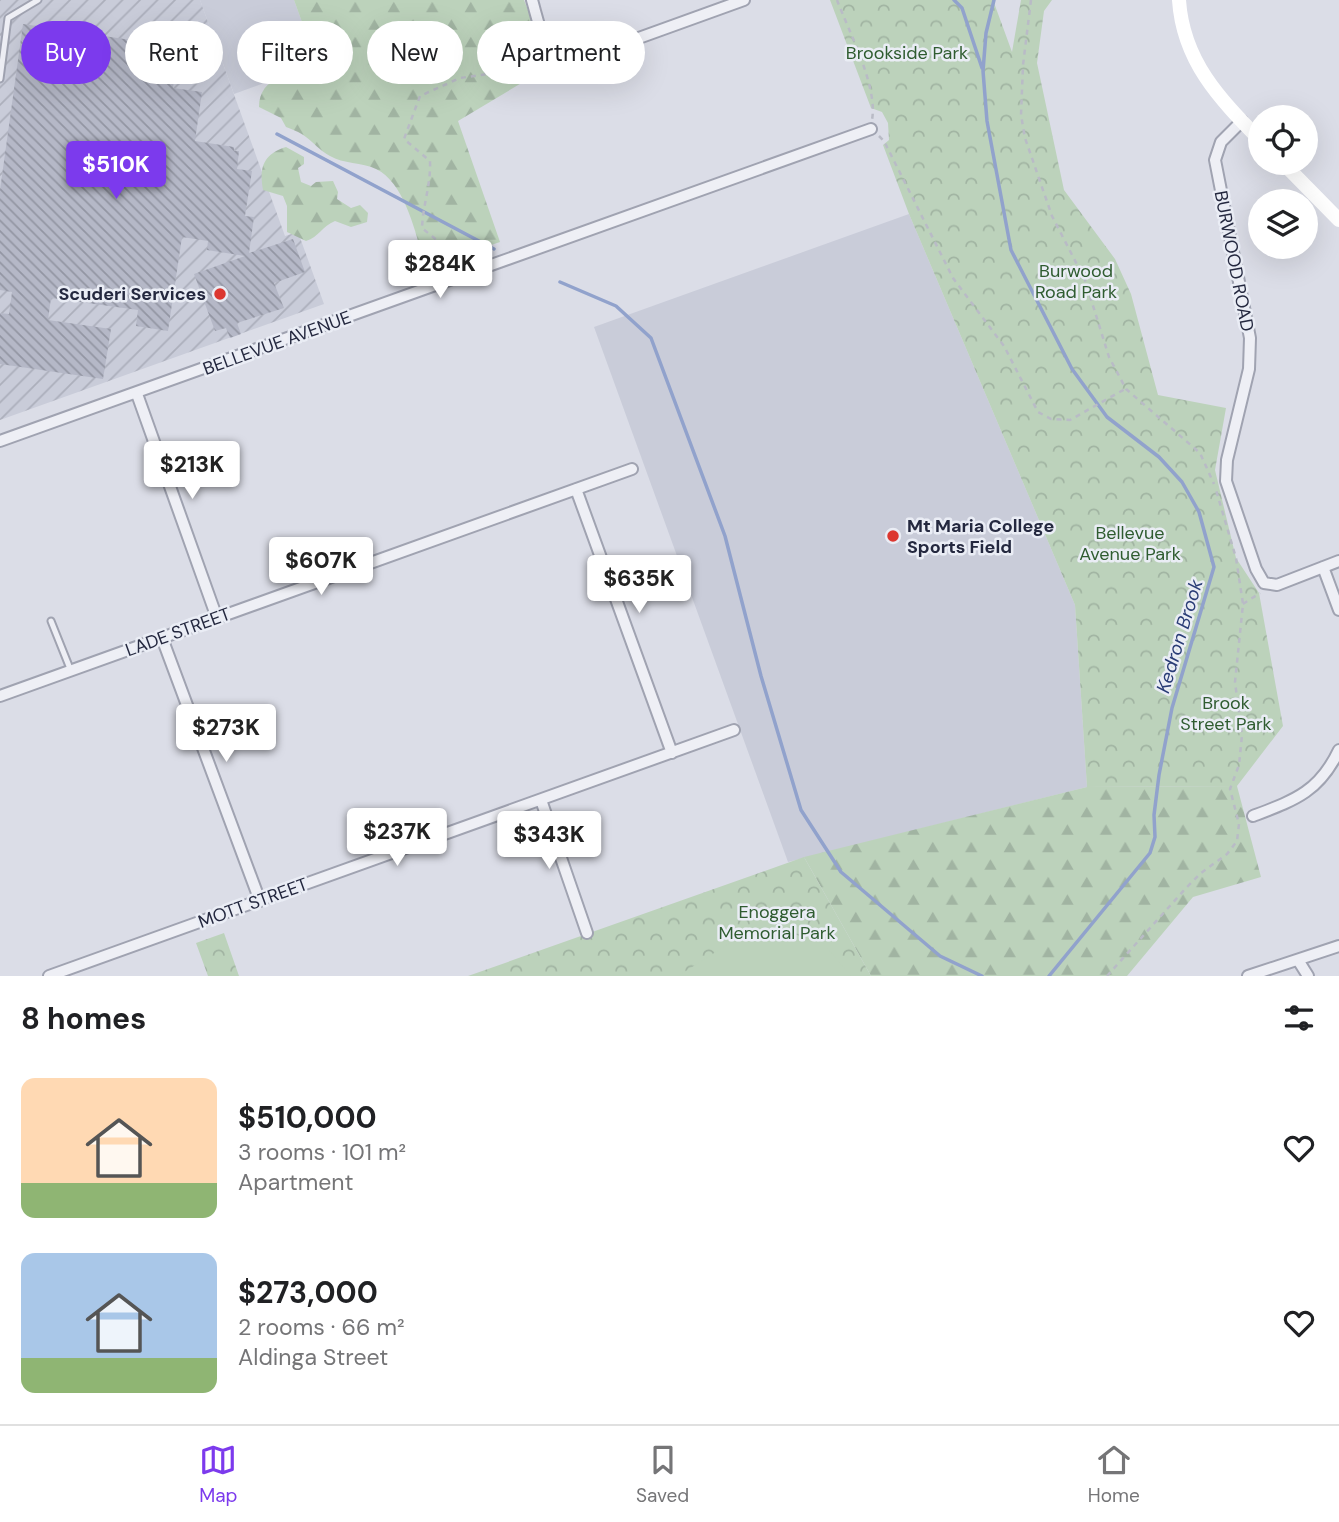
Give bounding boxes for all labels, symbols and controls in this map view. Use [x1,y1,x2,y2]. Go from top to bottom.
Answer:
chip: Buy [21,21,111,84]
chip: Rent [125,21,223,84]
chip: Filters [237,21,353,84]
chip: New [367,21,463,84]
chip: Apartment [477,21,645,84]
park label: Brookside Park [846,41,968,65]
map controls [1248,105,1318,259]
button: locate [1248,105,1318,175]
pin: $510K [67,142,165,201]
text: $510K [82,149,150,179]
street label: BURWOOD ROAD [1209,188,1259,334]
button: layers [1248,189,1318,259]
pin: $284K [391,240,489,300]
text: $284K [404,248,476,278]
park label: Burwood Road Park [1035,259,1117,304]
place label: Scuderi Services [58,282,206,306]
marker: Scuderi Services [212,286,228,302]
street label: BELLEVUE AVENUE [200,305,354,381]
pin: $213K [143,442,241,501]
text: $213K [160,449,224,479]
place label: Mt Maria College Sports Field [907,514,1054,559]
park label: Bellevue Avenue Park [1079,521,1181,566]
marker: Mt Maria College Sports Field [885,528,901,544]
pin: $607K [272,538,370,597]
text: $607K [285,545,357,575]
pin: $635K [590,556,688,615]
text: $635K [603,563,675,593]
water label: Kedron Brook [1150,576,1209,696]
street label: LADE STREET [122,602,234,662]
park label: Brook Street Park [1180,691,1272,736]
pin: $273K [177,704,275,764]
text: $273K [192,712,260,742]
pin: $237K [348,808,446,868]
pin: $343K [500,812,598,871]
text: $237K [363,816,431,846]
text: $343K [513,819,585,849]
street label: MOTT STREET [195,872,311,934]
park label: Enoggera Memorial Park [718,900,836,945]
text: 8 homes [21,999,146,1038]
icon: filters [1280,999,1318,1037]
text: $510,000 [238,1098,377,1137]
icon: home [77,1106,161,1190]
icon: heart [1280,1129,1318,1167]
text: 3 rooms · 101 m² [238,1137,406,1167]
text: Apartment [238,1167,353,1197]
text: $273,000 [238,1273,378,1312]
icon: home [77,1281,161,1365]
icon: heart [1280,1304,1318,1342]
text: 2 rooms · 66 m² [238,1312,405,1342]
text: Aldinga Street [238,1342,388,1372]
tab: Map [199,1441,237,1508]
tab: Saved [636,1441,689,1508]
tab: Home [1088,1441,1140,1508]

